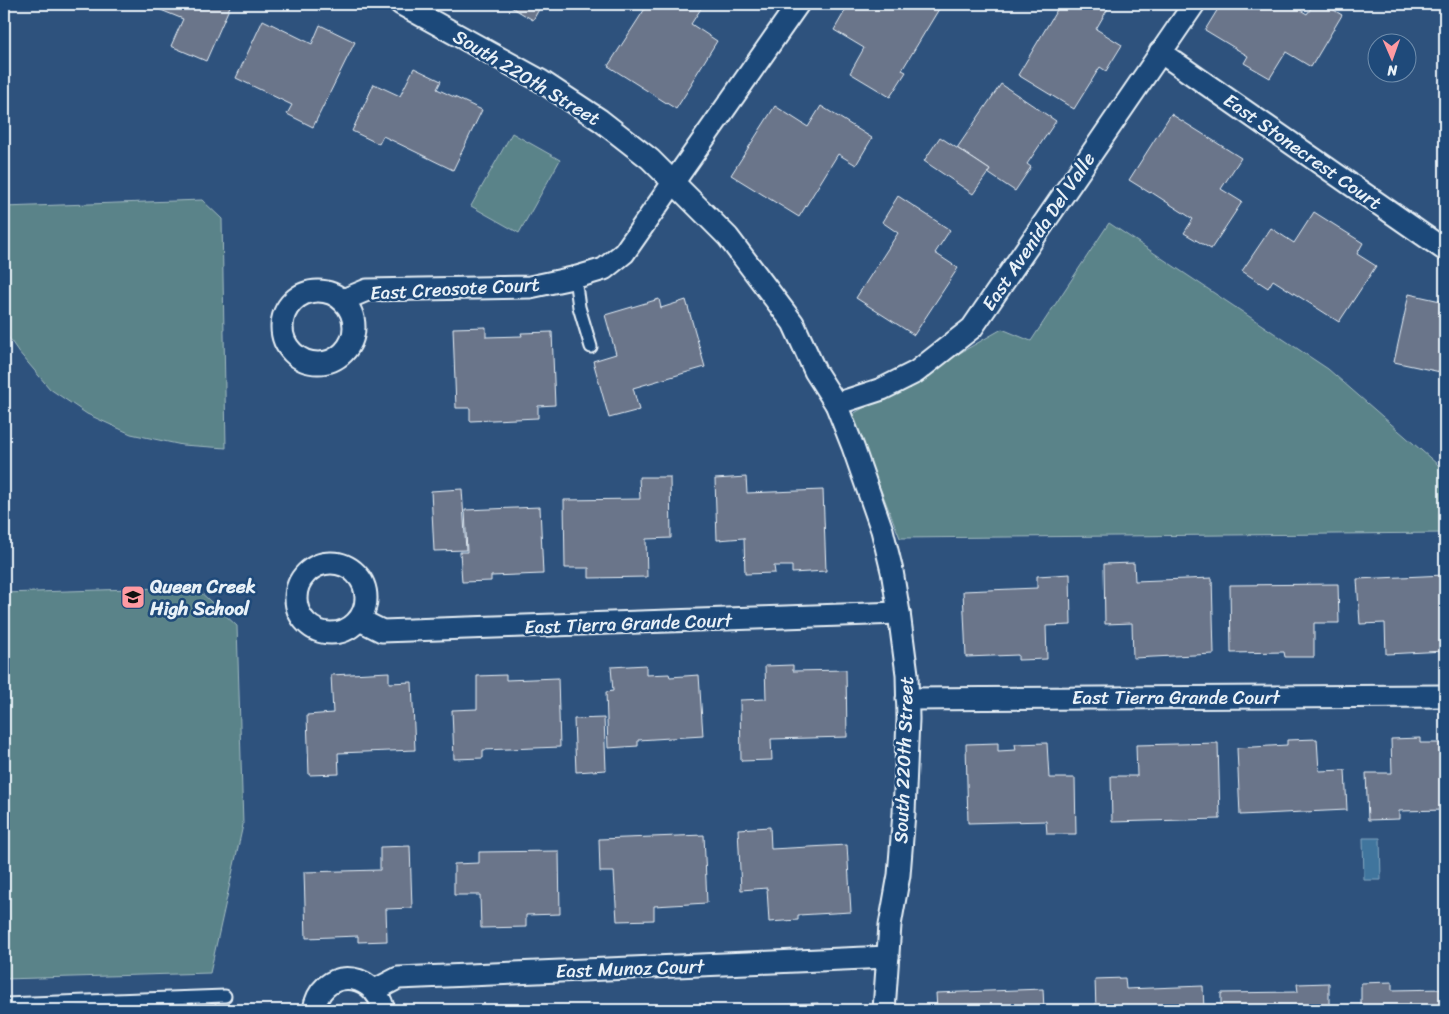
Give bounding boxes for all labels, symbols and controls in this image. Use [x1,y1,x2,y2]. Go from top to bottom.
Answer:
street label: South 220th Street [447,20,607,135]
north arrow [1366,32,1416,82]
text: N [1387,58,1399,83]
street label: East Stonecrest Court [1216,84,1389,219]
street label: East Avenida Del Valle [973,145,1104,318]
street label: East Creosote Court [369,268,541,309]
place label: Queen Creek High School [149,570,256,625]
school or university icon: Queen Creek High School [120,584,146,610]
street label: East Tierra Grande Court [524,603,734,644]
street label: South 220th Street [884,676,923,844]
street label: East Tierra Grande Court [1072,681,1281,714]
street label: East Munoz Court [555,949,706,988]

